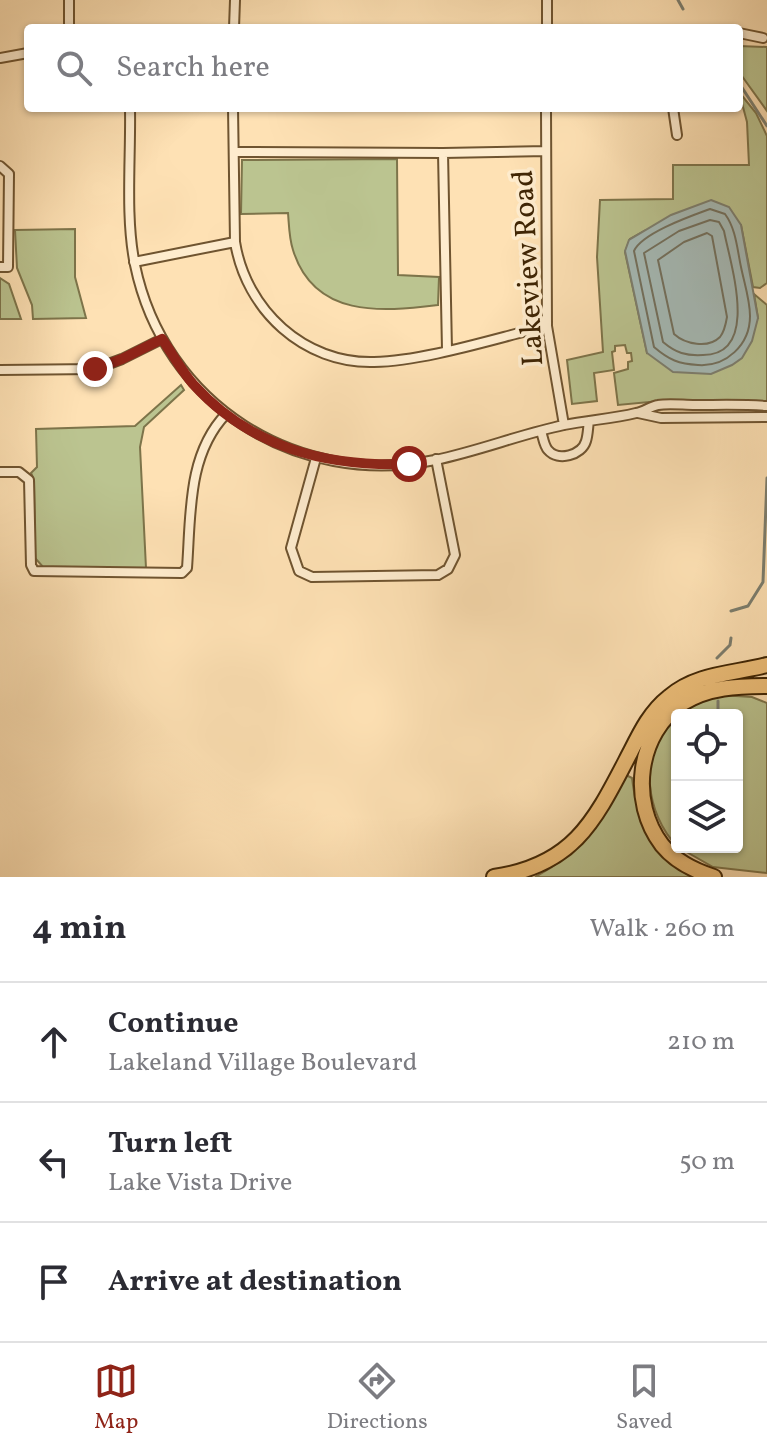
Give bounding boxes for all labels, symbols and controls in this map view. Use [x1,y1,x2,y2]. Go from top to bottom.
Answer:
search box [24,24,743,112]
icon: search [52,46,96,90]
text: Search here [116,47,270,89]
street label: Lakeview Road [503,169,555,367]
route end [77,351,113,387]
route start [391,446,427,482]
map controls [671,709,743,853]
button: locate [671,709,743,781]
button: layers [671,781,743,853]
text: 4 min [32,906,127,953]
text: Walk · 260 m [589,911,735,947]
text: Continue [108,1003,239,1045]
icon: ahead [32,1020,76,1064]
text: 210 m [667,1024,735,1060]
text: Lakeland Village Boulevard [108,1045,417,1081]
text: Turn left [108,1123,232,1165]
icon: left [32,1140,76,1184]
text: 50 m [679,1144,735,1180]
text: Lake Vista Drive [108,1165,292,1201]
icon: arrive [32,1260,76,1304]
text: Arrive at destination [108,1261,402,1303]
tab: Map [94,1359,138,1438]
tab: Directions [327,1359,428,1438]
tab: Saved [616,1359,673,1438]

